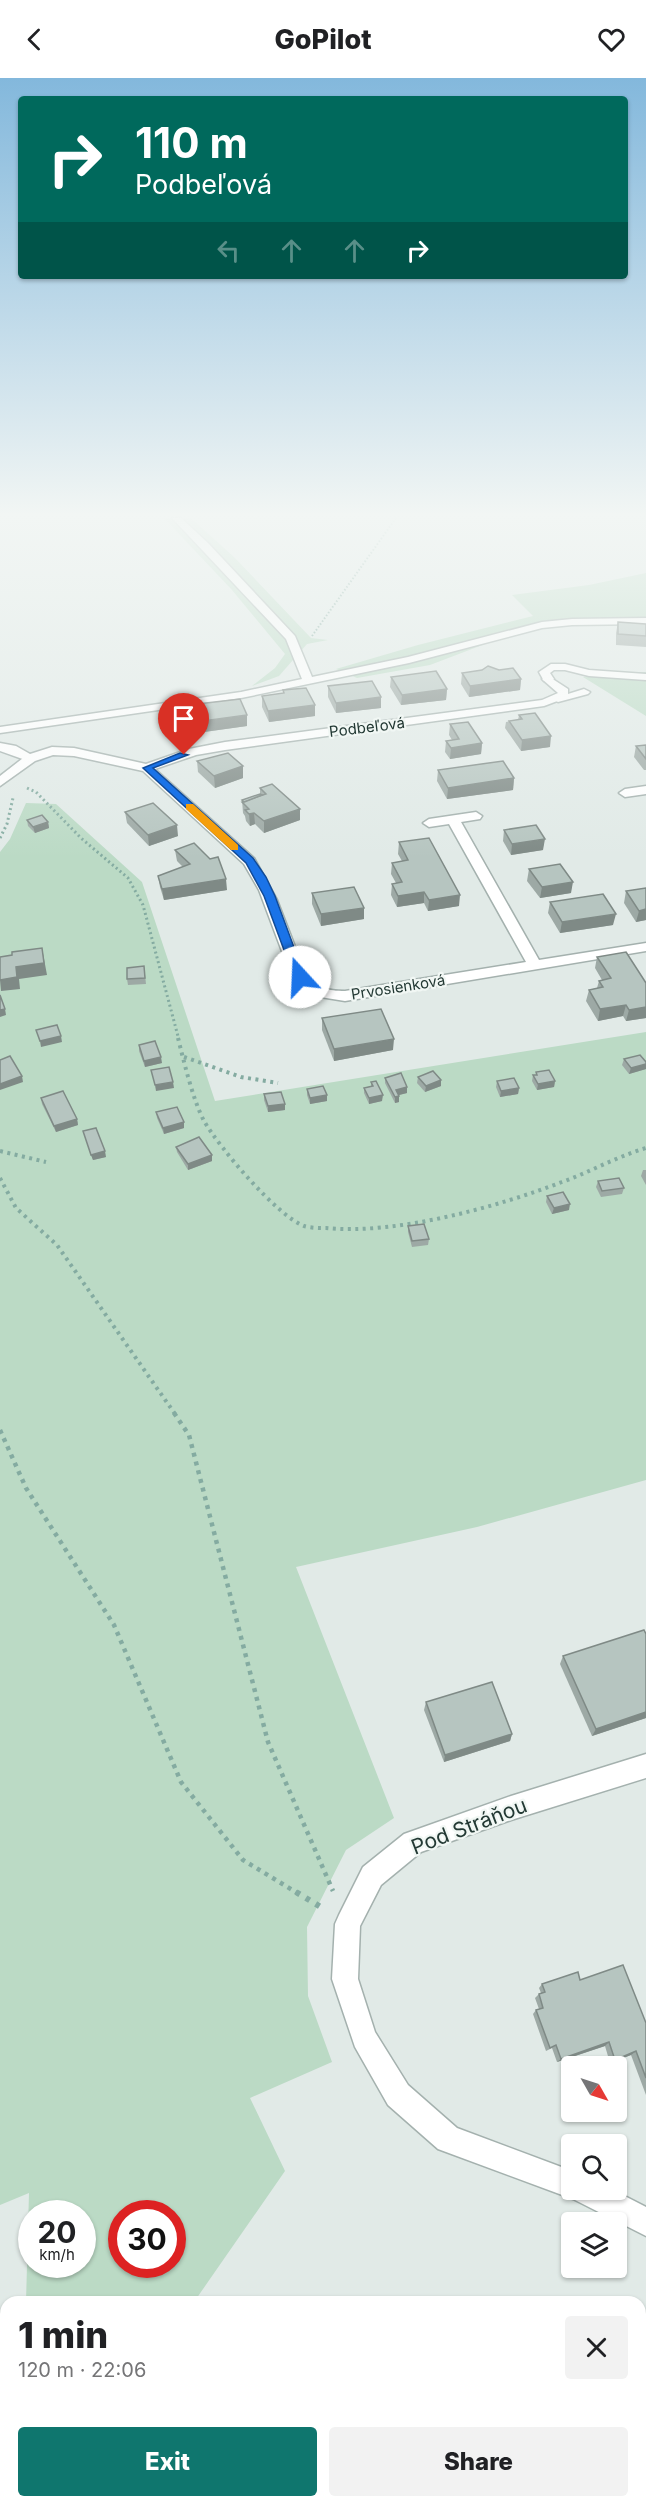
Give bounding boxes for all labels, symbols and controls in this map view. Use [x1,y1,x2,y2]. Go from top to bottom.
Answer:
icon: back [18,23,51,56]
text: GoPilot [275,23,371,56]
icon: heart [595,23,628,56]
text: 110 m [135,117,248,168]
icon: right [36,120,114,198]
text: Podbeľová [135,168,272,201]
icon: left [212,234,245,267]
icon: ahead [275,234,308,267]
icon: ahead [338,234,371,267]
icon: right [401,234,434,267]
pin [158,693,209,755]
icon: arrive [167,702,200,735]
street label: Podbeľová [328,713,406,741]
position arrow [268,945,332,1009]
street label: Prvosienková [350,970,446,1004]
street label: Pod Stráňou [408,1792,530,1860]
north arrow [561,2056,627,2122]
map controls [561,2056,627,2278]
button: search [561,2134,627,2200]
speed limit sign: 30 [108,2200,186,2278]
button: layers [561,2212,627,2278]
text: 20 [37,2214,77,2250]
text: km/h [39,2245,75,2264]
text: 1 min [18,2313,108,2357]
button: close [565,2316,628,2379]
text: 120 m · 22:06 [18,2358,146,2382]
button: Exit [18,2427,317,2496]
button: Share [329,2427,628,2496]

